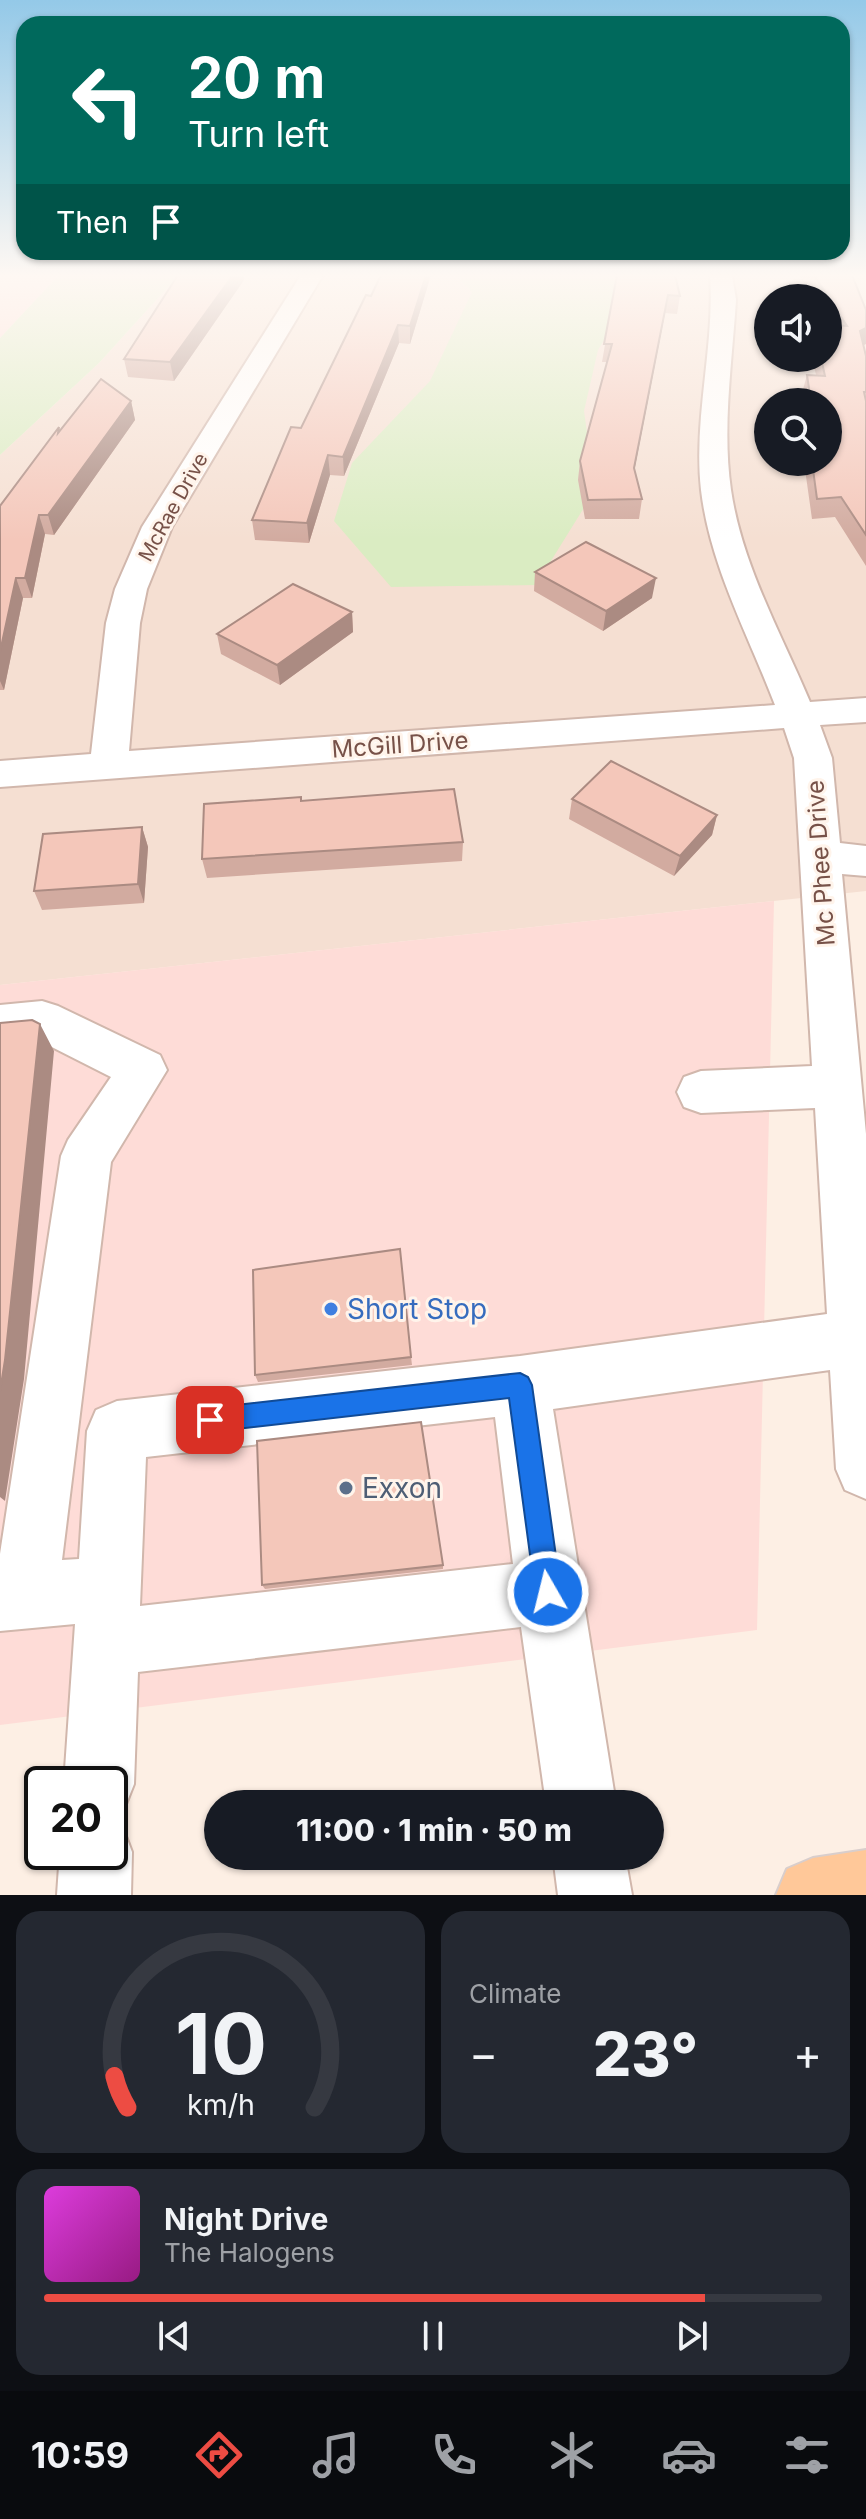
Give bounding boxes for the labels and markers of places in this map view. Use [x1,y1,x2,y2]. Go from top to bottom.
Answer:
place label: Short Stop [347,1292,487,1326]
marker: Short Stop [322,1300,340,1318]
pin [176,1386,244,1454]
place label: Exxon [362,1471,442,1505]
marker: Exxon [337,1479,355,1497]

